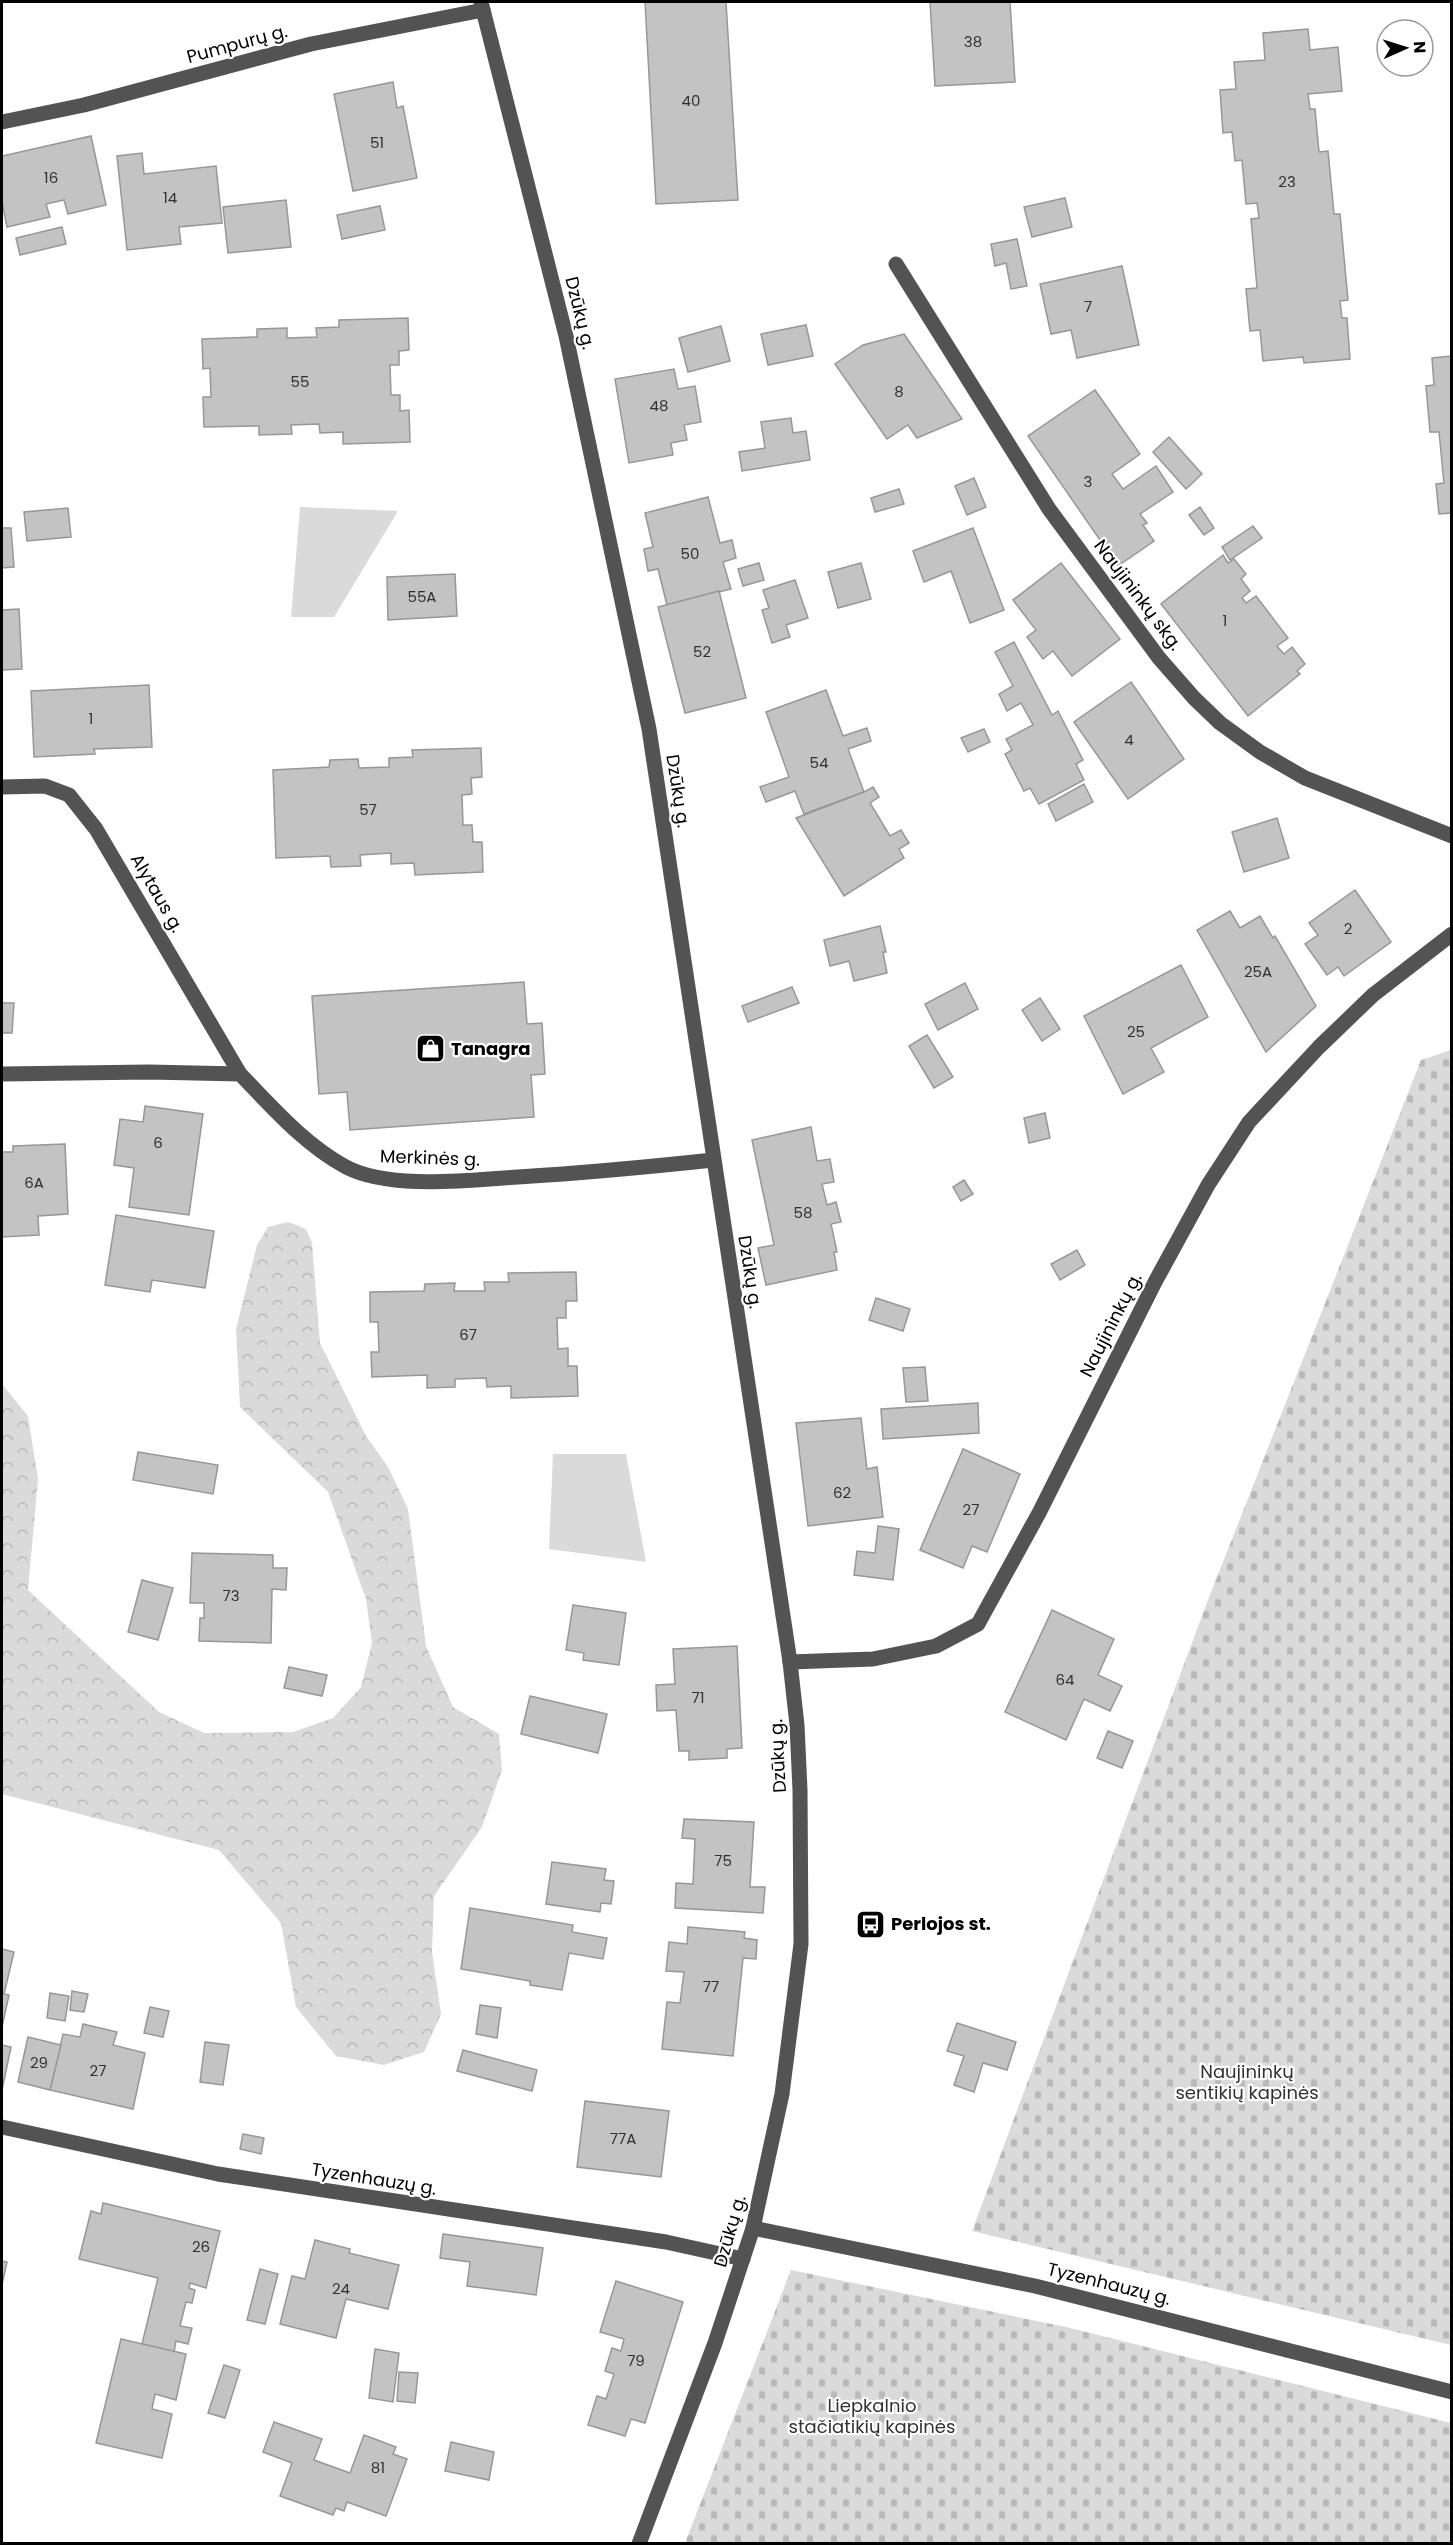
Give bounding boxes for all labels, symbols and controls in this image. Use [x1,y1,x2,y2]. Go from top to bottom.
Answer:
street label: Pumpurų g. [184,18,290,69]
north arrow [1375,18,1435,78]
house number: 38 [964,31,982,52]
text: N [1408,41,1431,54]
house number: 40 [682,90,700,111]
house number: 51 [370,132,384,153]
house number: 16 [44,167,58,188]
house number: 23 [1278,171,1296,192]
house number: 14 [163,187,177,208]
street label: Dzūkų g. [559,274,602,352]
house number: 7 [1084,296,1092,317]
house number: 55 [291,371,309,392]
house number: 8 [894,381,904,402]
house number: 48 [650,395,668,416]
house number: 3 [1084,471,1092,492]
street label: Naujininkų skg. [1088,534,1188,655]
house number: 50 [681,543,699,564]
house number: 55A [408,586,436,607]
house number: 1 [1223,610,1227,631]
house number: 52 [693,641,711,662]
house number: 1 [89,708,93,729]
house number: 4 [1124,729,1134,750]
street label: Dzūkų g. [660,752,697,829]
house number: 54 [810,752,828,773]
house number: 57 [359,799,377,820]
street label: Alytaus g. [125,849,190,937]
house number: 2 [1344,918,1352,939]
house number: 25A [1244,961,1272,982]
house number: 25 [1127,1021,1145,1042]
shop icon: Tanagra [414,1033,446,1065]
place label: Tanagra [451,1036,530,1061]
house number: 6 [153,1132,163,1153]
street label: Merkinės g. [380,1143,480,1172]
house number: 6A [24,1172,44,1193]
house number: 58 [794,1202,812,1223]
street label: Dzūkų g. [732,1233,769,1310]
street label: Naujininkų g. [1073,1268,1148,1381]
house number: 67 [459,1324,477,1345]
house number: 62 [833,1482,851,1503]
house number: 27 [963,1499,979,1520]
house number: 73 [222,1585,240,1606]
house number: 64 [1056,1669,1074,1690]
house number: 71 [692,1687,705,1708]
street label: Dzūkų g. [763,1718,792,1794]
house number: 75 [714,1850,732,1871]
bus stop icon: Perlojos st. [854,1908,886,1940]
place label: Perlojos st. [891,1911,991,1936]
house number: 77 [703,1976,719,1997]
house number: 29 [30,2052,48,2073]
park label: Naujininkų sentikių kapinės [1175,2059,1319,2105]
house number: 27 [90,2060,106,2081]
house number: 77A [610,2128,636,2149]
street label: Tyzenhauzų g. [310,2156,438,2201]
street label: Dzūkų g. [707,2192,752,2270]
house number: 26 [192,2236,210,2257]
street label: Tyzenhauzų g. [1045,2256,1173,2311]
house number: 24 [332,2278,350,2299]
house number: 79 [627,2350,645,2371]
park label: Liepkalnio stačiatikių kapinės [789,2393,955,2439]
house number: 81 [371,2457,385,2478]

